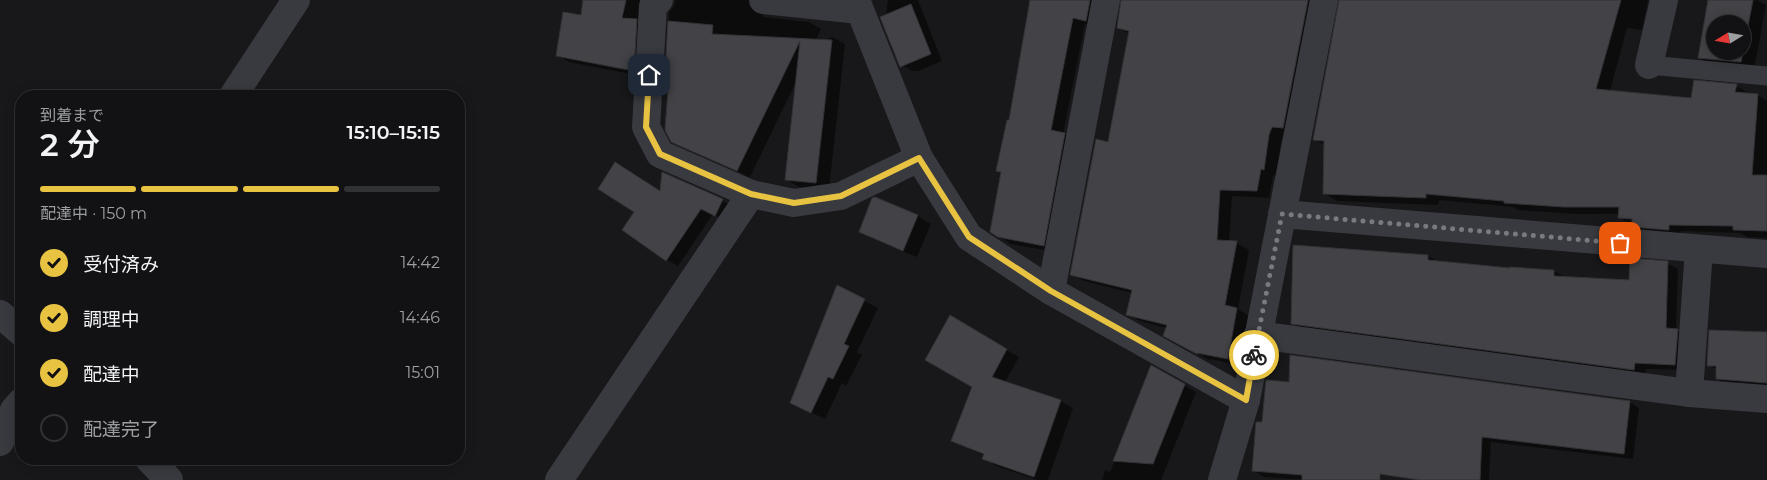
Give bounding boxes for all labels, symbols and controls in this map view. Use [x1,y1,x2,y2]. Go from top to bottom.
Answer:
north arrow [1706,15,1751,60]
map controls [1706,15,1751,60]
pin [628,54,670,96]
icon: home [635,61,663,89]
text: 到着まで [40,106,104,125]
text: 15:10–15:15 [346,121,440,144]
text: 2 分 [40,125,99,164]
text: 配達中 · 150 m [40,204,147,223]
pin [1599,222,1641,264]
icon: bag [1606,229,1634,257]
icon: check [40,249,68,277]
text: 受付済み [83,253,159,276]
text: 14:42 [401,253,440,272]
icon: check [40,304,68,332]
text: 調理中 [83,308,140,331]
text: 14:46 [400,308,440,327]
courier [1229,330,1279,380]
icon: bike [1240,341,1268,369]
icon: check [40,359,68,387]
text: 配達中 [83,363,140,386]
text: 15:01 [405,363,440,382]
text: 配達完了 [83,418,159,441]

